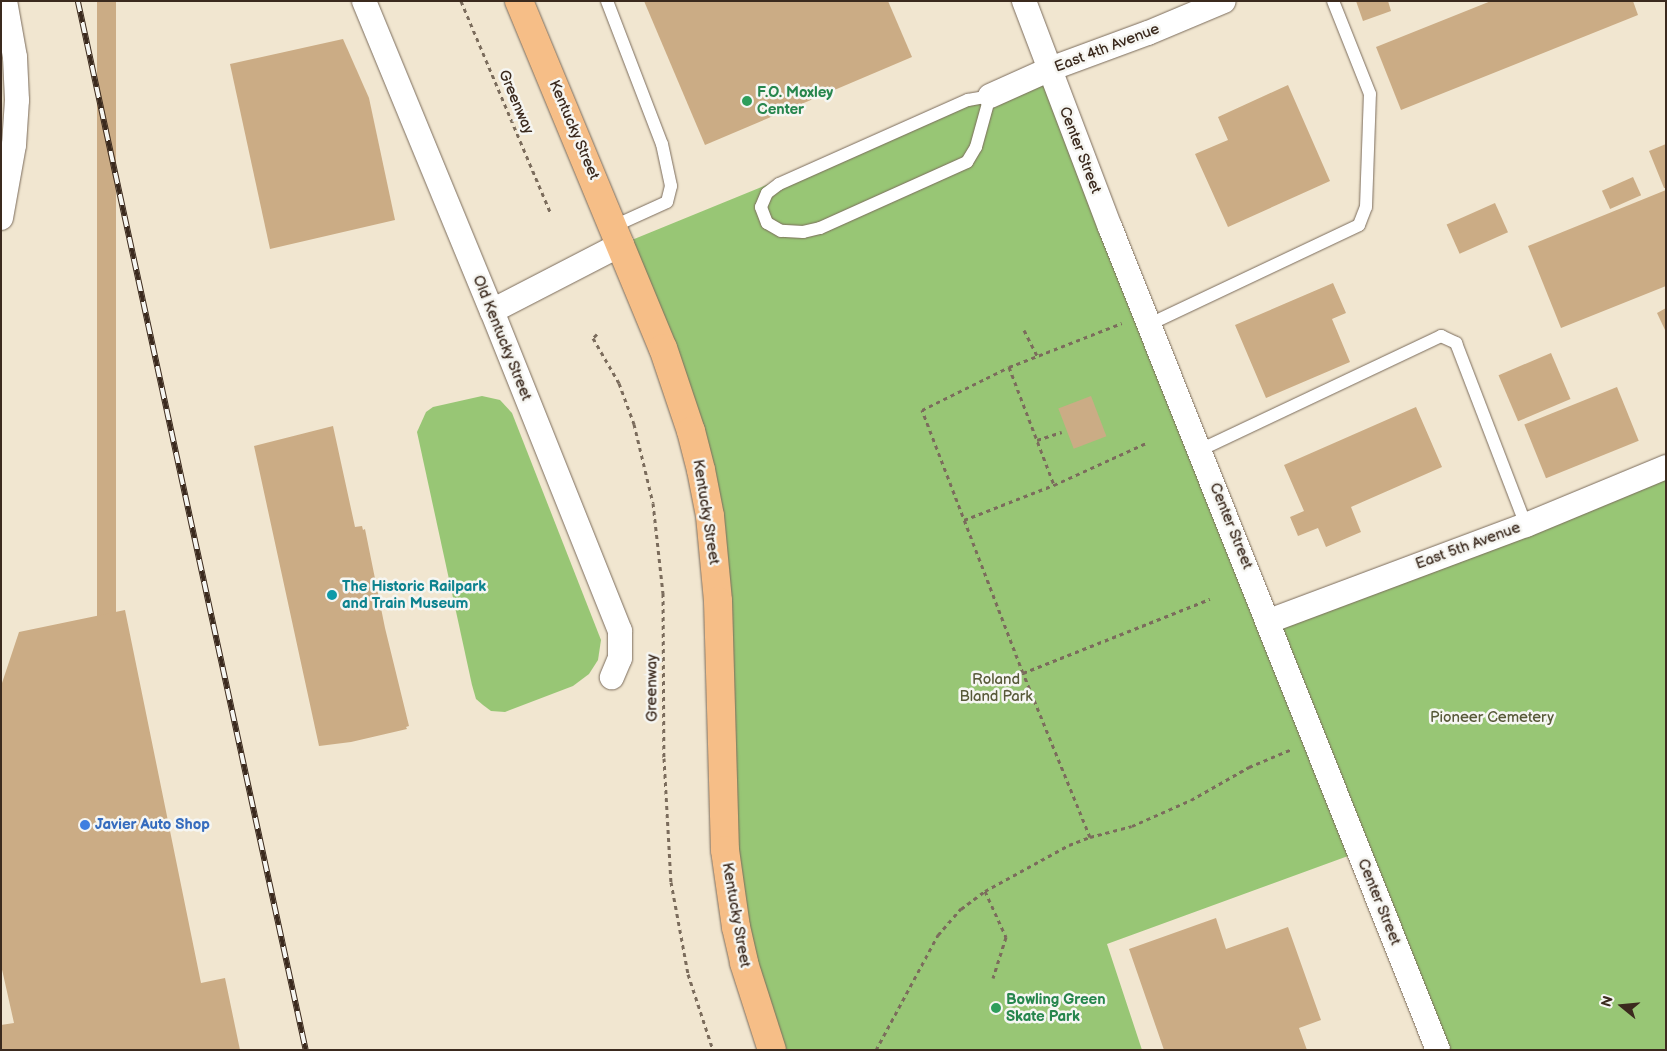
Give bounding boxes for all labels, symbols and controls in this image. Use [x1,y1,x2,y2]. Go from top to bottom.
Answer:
street label: East 4th Avenue [1052,20,1162,76]
street label: Greenway [494,67,538,137]
street label: Kentucky Street [545,77,603,183]
place label: F.O. Moxley Center [757,83,833,118]
marker: F.O. Moxley Center [741,95,753,107]
street label: Center Street [1055,104,1105,196]
street label: Old Kentucky Street [468,272,536,404]
street label: Kentucky Street [689,458,723,566]
street label: Center Street [1205,480,1257,572]
street label: East 5th Avenue [1413,519,1523,573]
place label: The Historic Railpark and Train Museum [342,577,486,612]
marker: The Historic Railpark and Train Museum [326,589,338,601]
street label: Greenway [643,654,661,722]
park label: Roland Bland Park [959,670,1033,705]
park label: Pioneer Cemetery [1430,709,1554,727]
place label: Javier Auto Shop [95,816,210,834]
marker: Javier Auto Shop [79,819,91,831]
street label: Center Street [1353,856,1405,948]
street label: Kentucky Street [718,861,754,969]
north arrow [1597,981,1647,1031]
place label: Bowling Green Skate Park [1006,990,1106,1025]
text: N [1598,994,1617,1009]
marker: Bowling Green Skate Park [990,1002,1002,1014]

